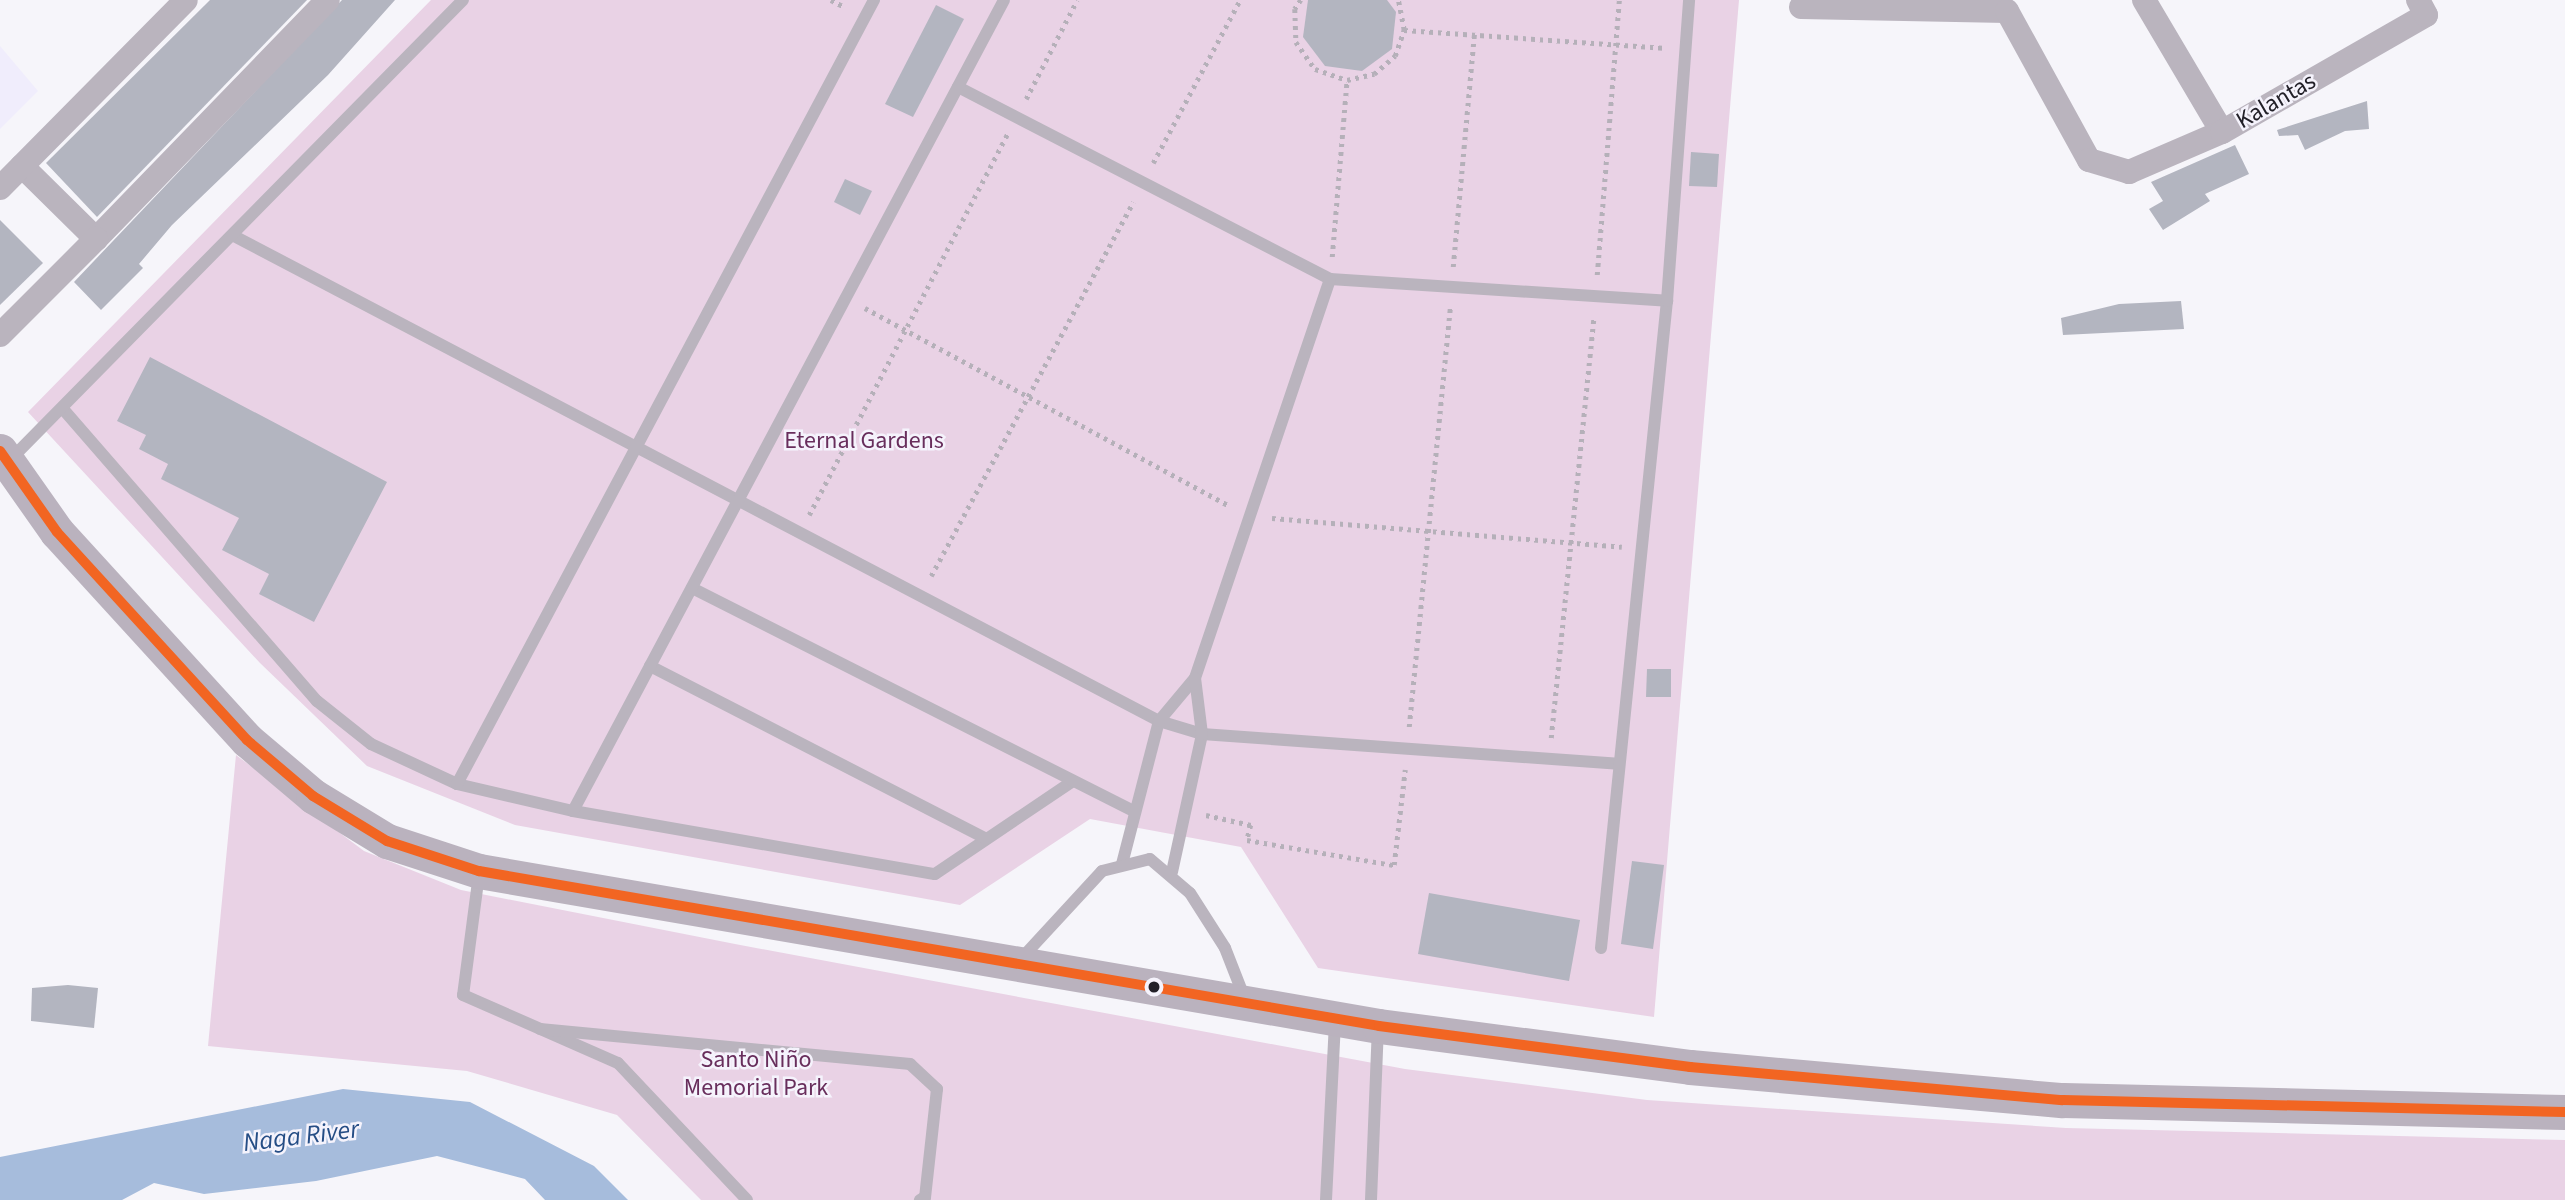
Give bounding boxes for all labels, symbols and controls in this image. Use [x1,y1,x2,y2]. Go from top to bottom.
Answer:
street label: Kalantas [2231,67,2321,135]
park label: Eternal Gardens [784,427,944,455]
unlabelled marker [1147,980,1161,994]
park label: Santo Niño Memorial Park [684,1046,828,1102]
water label: Naga River [241,1113,361,1159]

